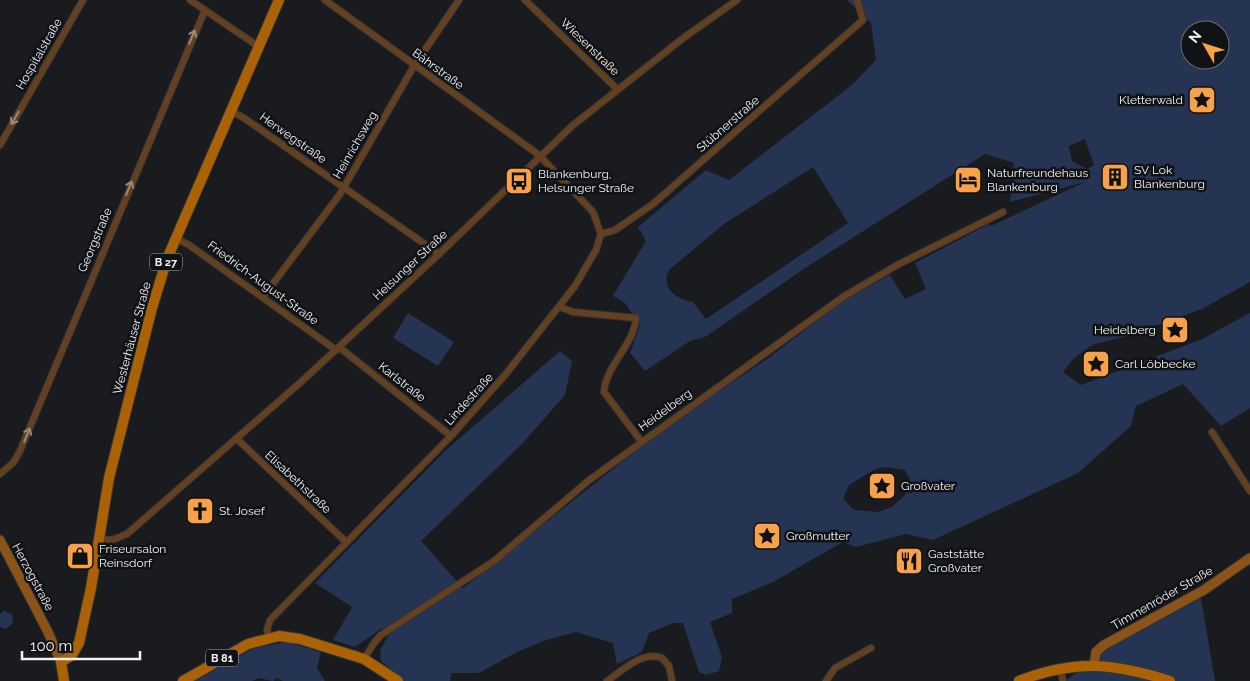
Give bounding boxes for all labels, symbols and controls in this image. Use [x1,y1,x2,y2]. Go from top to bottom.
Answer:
street label: Wiesenstraße [558,15,622,79]
street label: Hospitalstraße [13,16,65,92]
north arrow [1180,20,1230,70]
text: N [1185,28,1204,46]
one-way arrow [188,30,197,45]
street label: Bährstraße [410,46,466,92]
place icon: Kletterwald [1187,85,1217,115]
street label: Stübnerstraße [694,93,762,155]
place label: Kletterwald [1119,93,1183,107]
street label: Heinrichsweg [330,109,380,181]
street label: Herwegstraße [257,110,329,166]
one-way arrow [10,111,20,125]
building icon: SV Lok Blankenburg [1100,162,1130,192]
place label: SV Lok Blankenburg [1134,163,1205,191]
hotel icon: Naturfreundehaus Blankenburg [953,165,983,195]
bus stop icon: Blankenburg, Helsunger Straße [504,166,534,196]
place label: Naturfreundehaus Blankenburg [987,166,1088,194]
place label: Blankenburg, Helsunger Straße [538,167,634,195]
one-way arrow [126,180,135,195]
street label: Georgstraße [75,206,115,274]
street label: Helsunger Straße [370,227,450,303]
street label: Friedrich-August-Straße [205,238,321,328]
road number: B 27 [150,253,182,270]
street label: Westerhäuser Straße [110,280,154,396]
place icon: Heidelberg [1160,315,1190,345]
place label: Heidelberg [1094,323,1156,337]
place icon: Carl Löbbecke [1081,349,1111,379]
place label: Carl Löbbecke [1115,357,1195,371]
street label: Karlstraße [376,359,428,405]
street label: Lindestraße [442,370,496,428]
street label: Heidelberg [636,386,694,434]
one-way arrow [23,428,32,443]
street label: Elisabethstraße [262,448,334,516]
place icon: Großvater [867,471,897,501]
place label: Großvater [901,479,956,493]
church icon: St. Josef [185,496,215,526]
place label: St. Josef [219,504,266,518]
place icon: Großmutter [752,521,782,551]
place label: Großmutter [786,529,850,543]
street label: Herzogstraße [9,541,57,613]
shop icon: Friseursalon Reinsdorf [65,541,95,571]
place label: Friseursalon Reinsdorf [99,542,166,570]
restaurant icon: Gaststätte Großvater [894,546,924,576]
place label: Gaststätte Großvater [928,547,984,575]
street label: Timmenröder Straße [1109,563,1215,633]
scale bar [22,628,140,660]
text: 100 m [30,637,72,655]
road number: B 81 [206,650,238,666]

